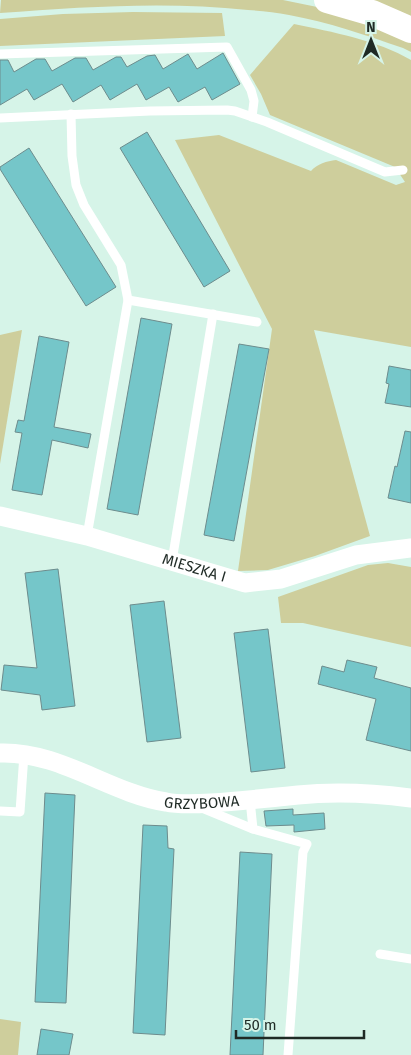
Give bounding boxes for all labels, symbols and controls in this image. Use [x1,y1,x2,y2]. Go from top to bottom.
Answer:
north arrow [346,15,396,65]
text: N [366,19,376,36]
street label: MIESZKA I [160,550,228,586]
street label: GRZYBOWA [163,792,240,813]
scale bar [236,1008,364,1040]
text: 50 m [244,1016,277,1034]

